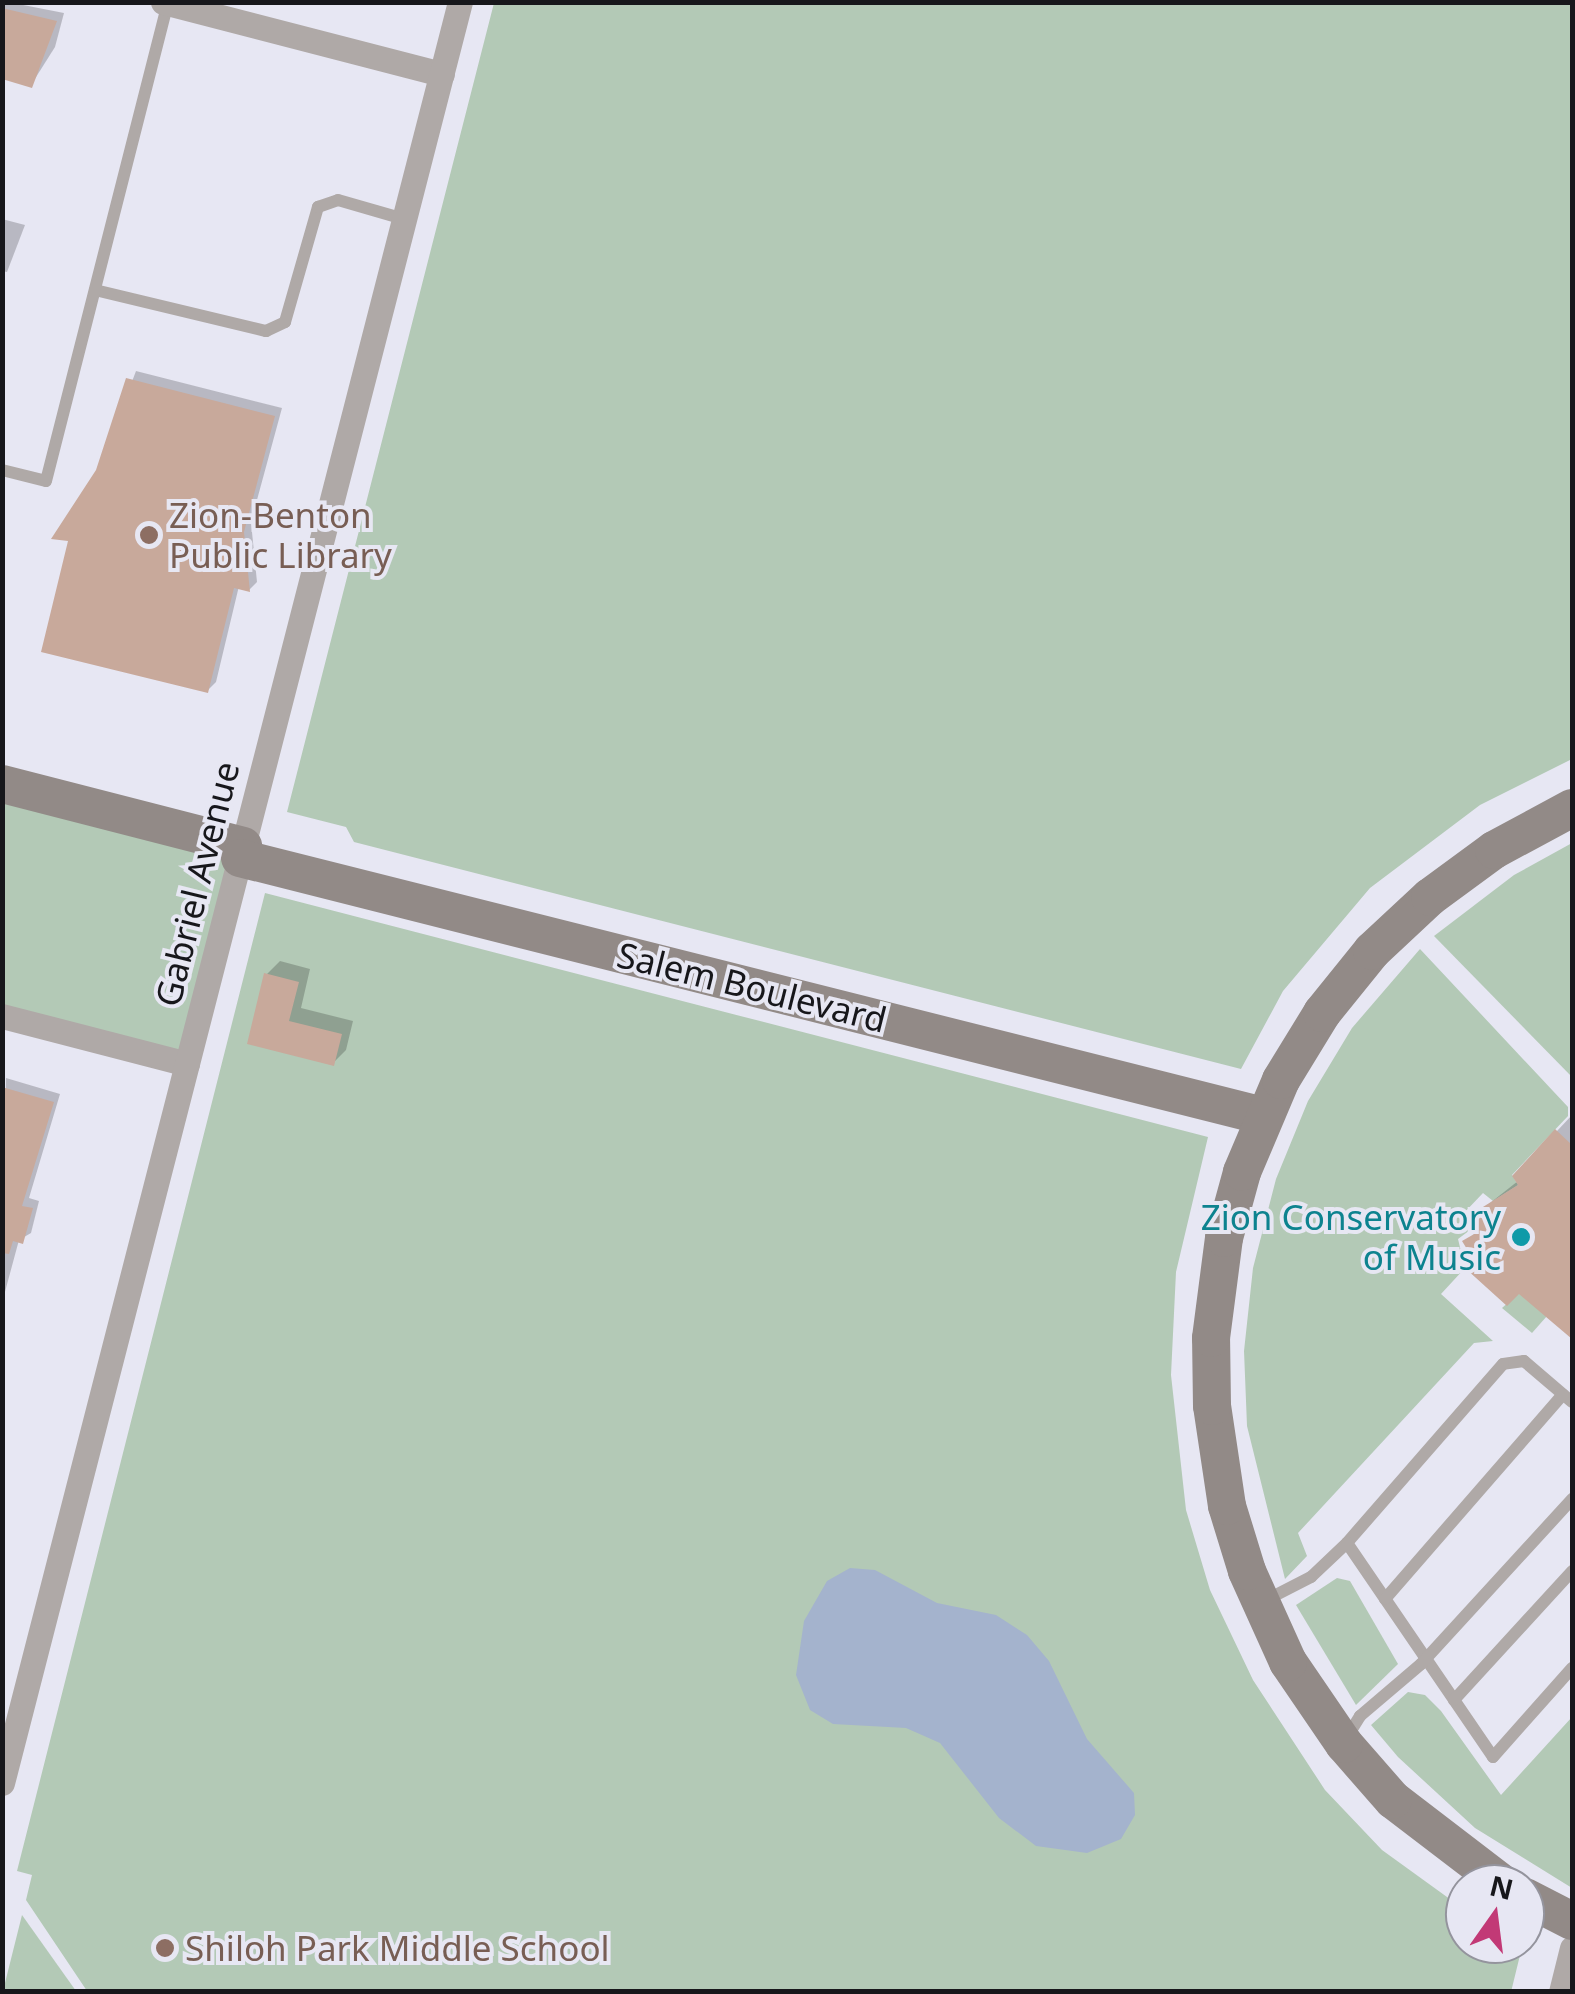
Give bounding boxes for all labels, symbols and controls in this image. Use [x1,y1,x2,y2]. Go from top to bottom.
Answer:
place label: Zion-Benton Public Library [169,494,392,576]
marker: Zion-Benton Public Library [138,524,160,546]
street label: Gabriel Avenue [146,757,248,1011]
street label: Salem Boulevard [613,933,891,1041]
place label: Zion Conservatory of Music [1201,1196,1501,1278]
marker: Zion Conservatory of Music [1510,1226,1532,1248]
north arrow [1445,1864,1545,1964]
text: N [1486,1866,1517,1908]
place label: Shiloh Park Middle School [185,1927,610,1969]
marker: Shiloh Park Middle School [154,1937,176,1959]

